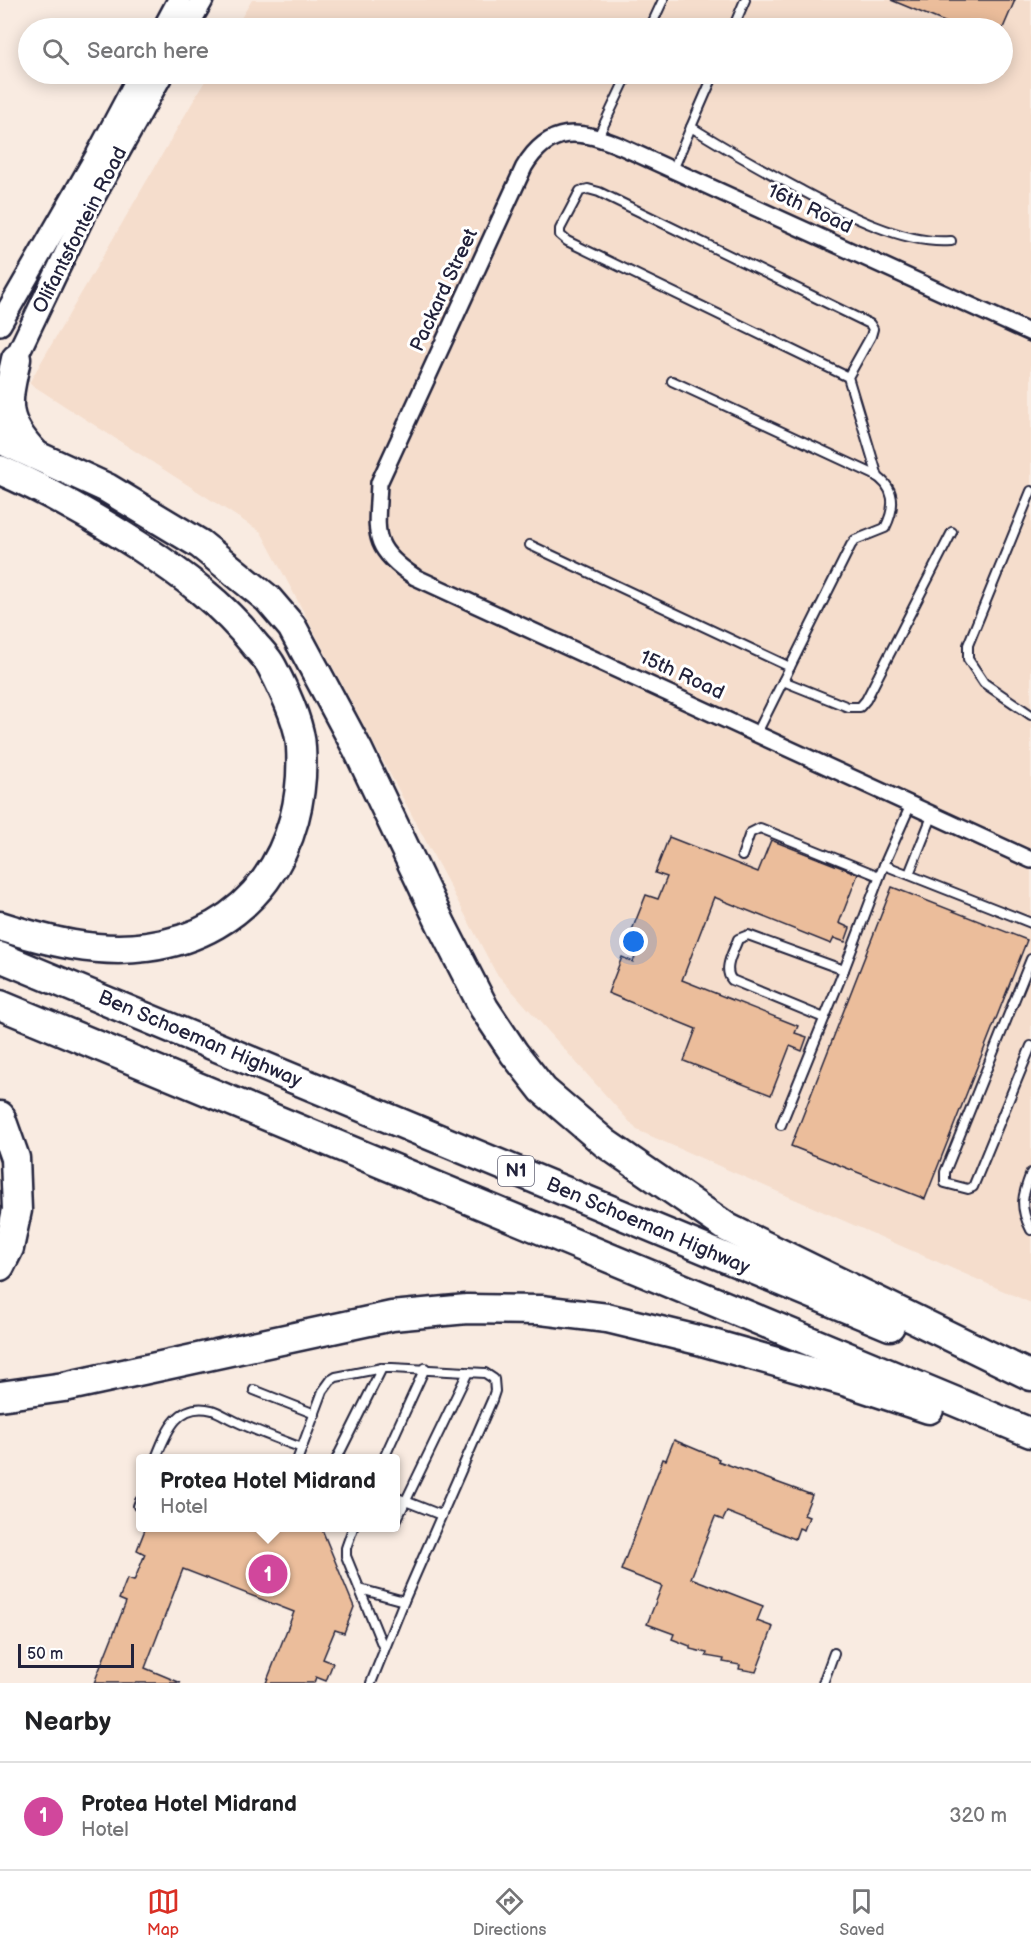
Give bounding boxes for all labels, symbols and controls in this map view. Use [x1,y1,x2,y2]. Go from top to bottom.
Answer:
search box [18,18,1013,84]
icon: search [39,35,72,68]
text: Search here [87,38,209,65]
street label: Olifantsfontein Road [28,143,132,317]
street label: 16th Road [764,179,856,239]
street label: Packard Street [405,225,483,355]
street label: 15th Road [636,645,728,705]
your location [619,927,648,956]
street label: Ben Schoeman Highway [95,985,305,1093]
road number: N1 [498,1156,534,1186]
street label: Ben Schoeman Highway [543,1172,753,1280]
popup [136,1454,400,1532]
text: Protea Hotel Midrand [160,1468,376,1495]
text: Hotel [160,1495,208,1519]
pin: 1 [248,1552,288,1596]
scale bar [18,1641,134,1668]
text: 50 m [27,1645,63,1664]
text: Nearby [24,1707,111,1738]
text: Protea Hotel Midrand [81,1791,297,1818]
text: 1 [39,1804,48,1828]
text: 320 m [949,1804,1007,1828]
text: Hotel [81,1818,129,1842]
tab: Map [147,1885,180,1940]
tab: Directions [473,1885,546,1940]
tab: Saved [839,1885,884,1940]

